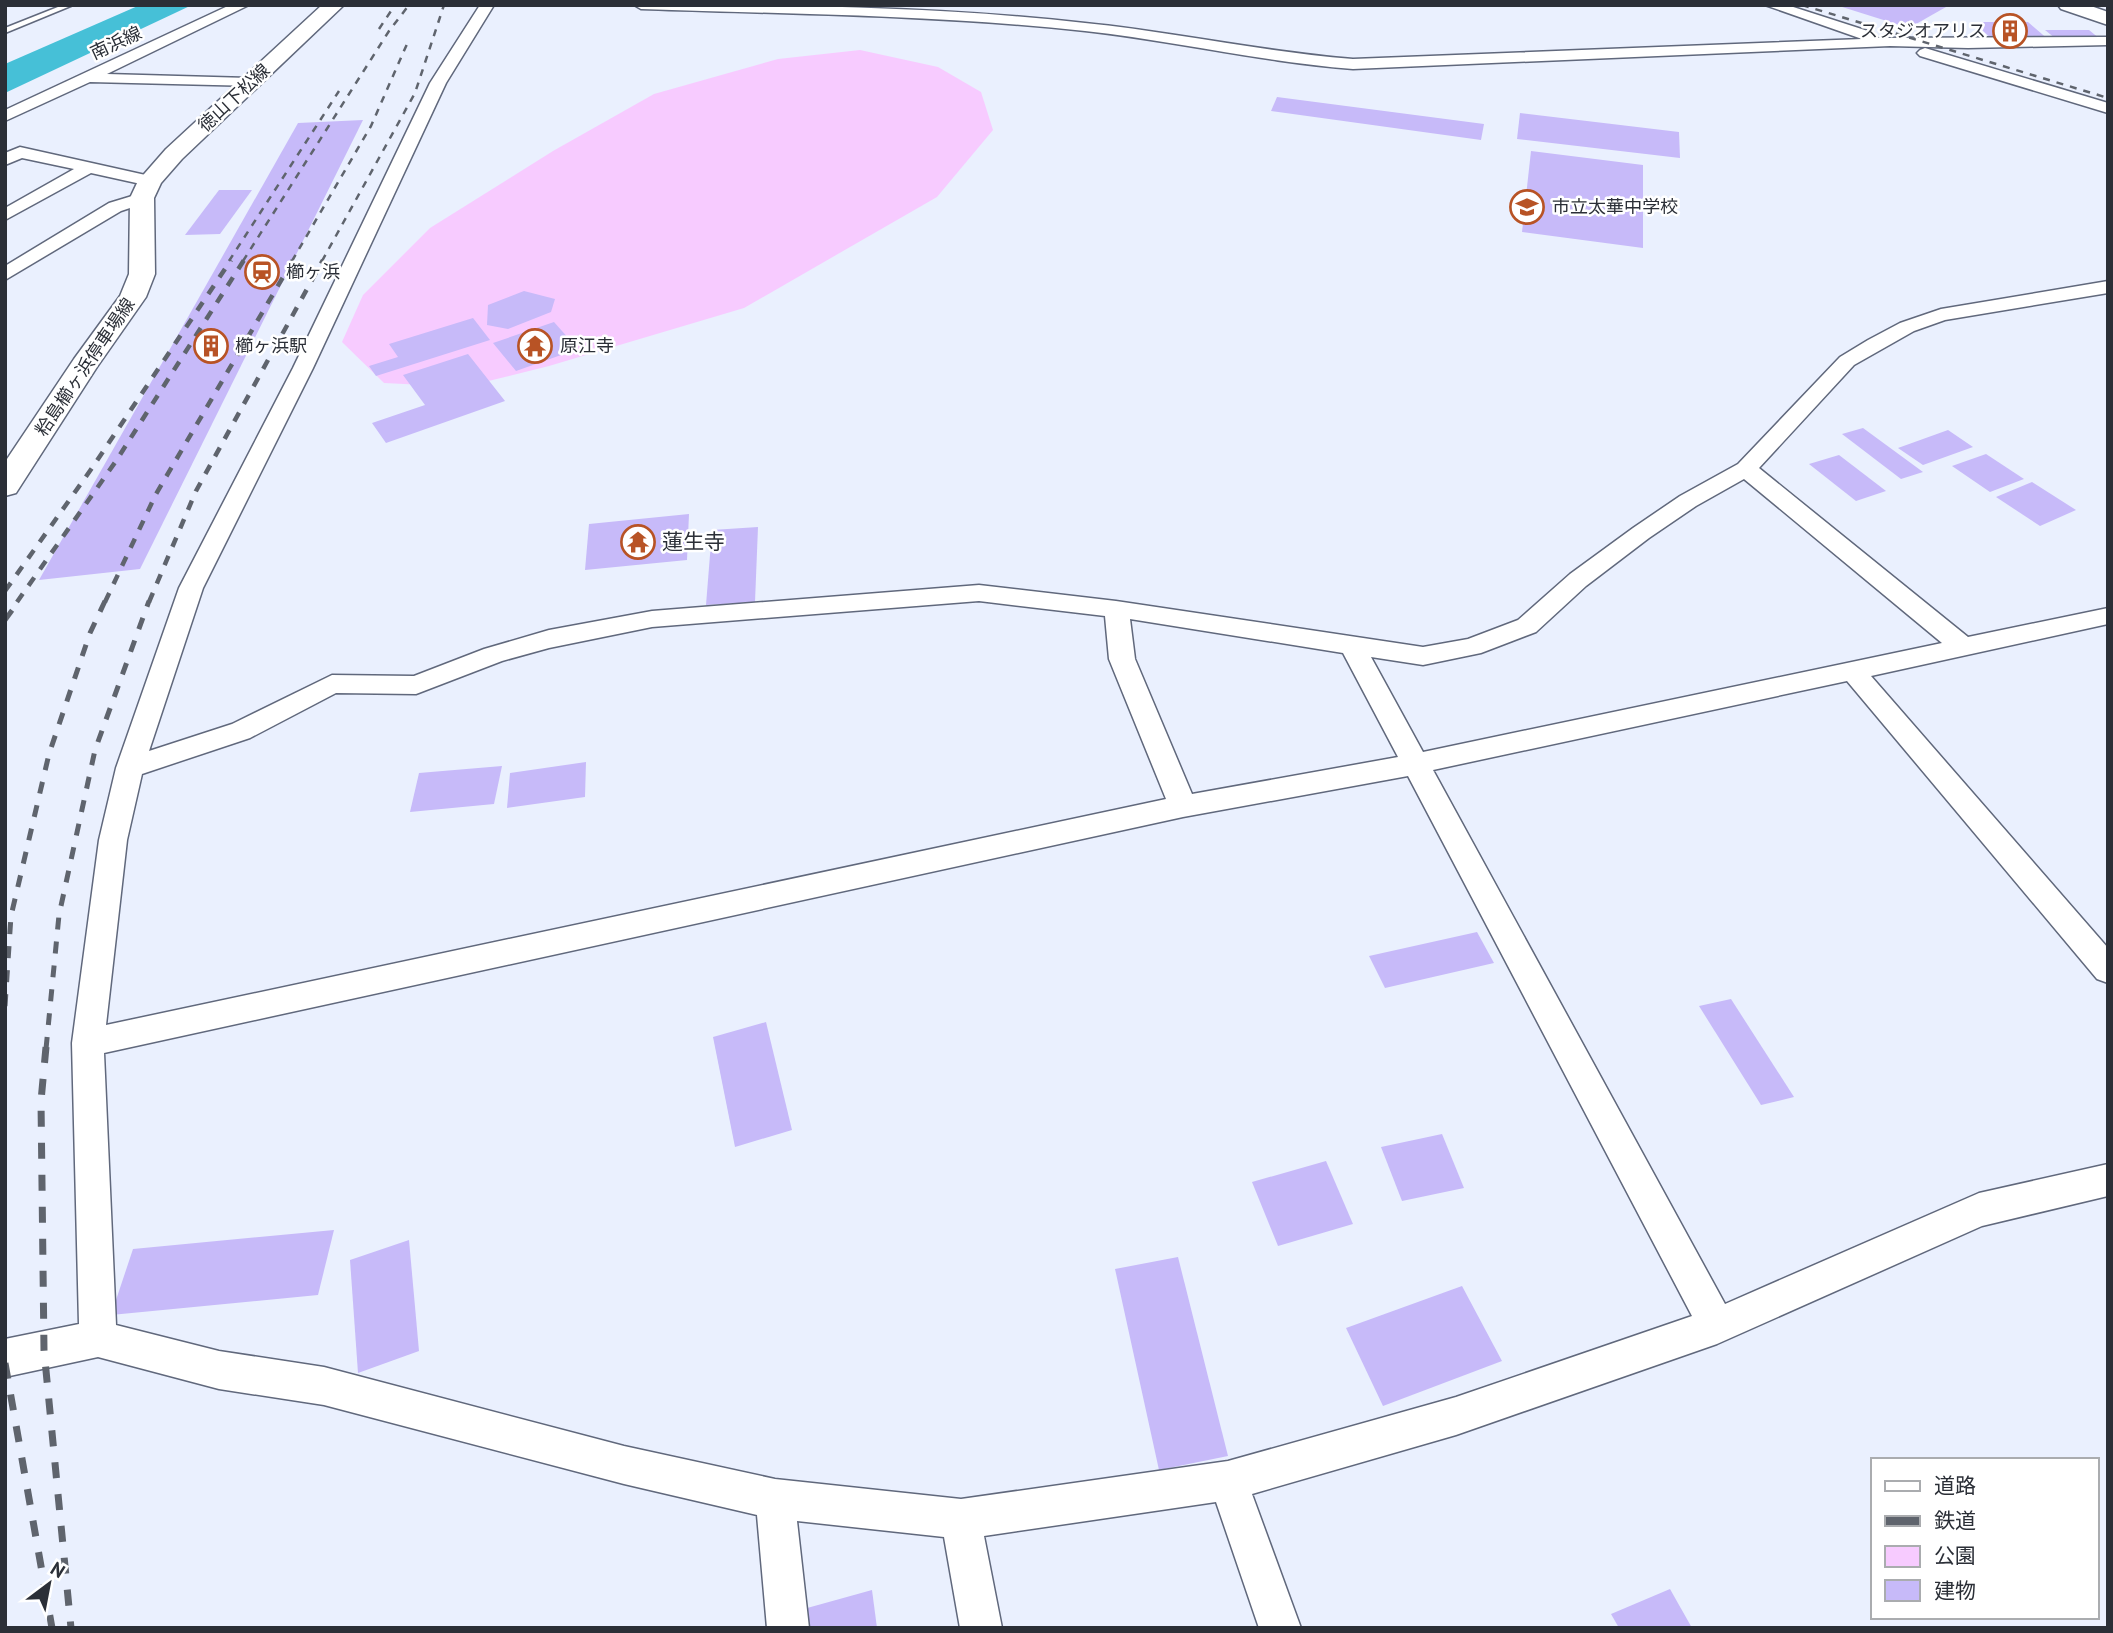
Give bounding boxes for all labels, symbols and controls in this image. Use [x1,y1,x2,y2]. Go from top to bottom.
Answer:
building icon: スタジオアリス [1991,12,2029,50]
place label: スタジオアリス [1860,19,1986,42]
street label: 南浜線 [86,21,145,64]
street label: 徳山下松線 [193,59,274,137]
school or university icon: 市立太華中学校 [1508,188,1546,226]
place label: 市立太華中学校 [1552,195,1678,218]
station icon: 櫛ヶ浜 [243,253,281,291]
place label: 櫛ヶ浜 [286,260,340,283]
street label: 粭島櫛ヶ浜停車場線 [30,293,139,440]
building icon: 櫛ヶ浜駅 [192,327,230,365]
temple icon: 原江寺 [516,327,554,365]
place label: 櫛ヶ浜駅 [235,334,307,357]
place label: 原江寺 [560,334,614,357]
temple icon: 蓮生寺 [619,523,657,561]
place label: 蓮生寺 [662,528,725,555]
legend [1871,1458,2099,1619]
text: 道路 [1934,1472,1976,1499]
text: 鉄道 [1934,1507,1976,1534]
text: 公園 [1934,1542,1976,1569]
north arrow [14,1549,84,1619]
text: N [46,1556,70,1583]
text: 建物 [1934,1577,1976,1604]

